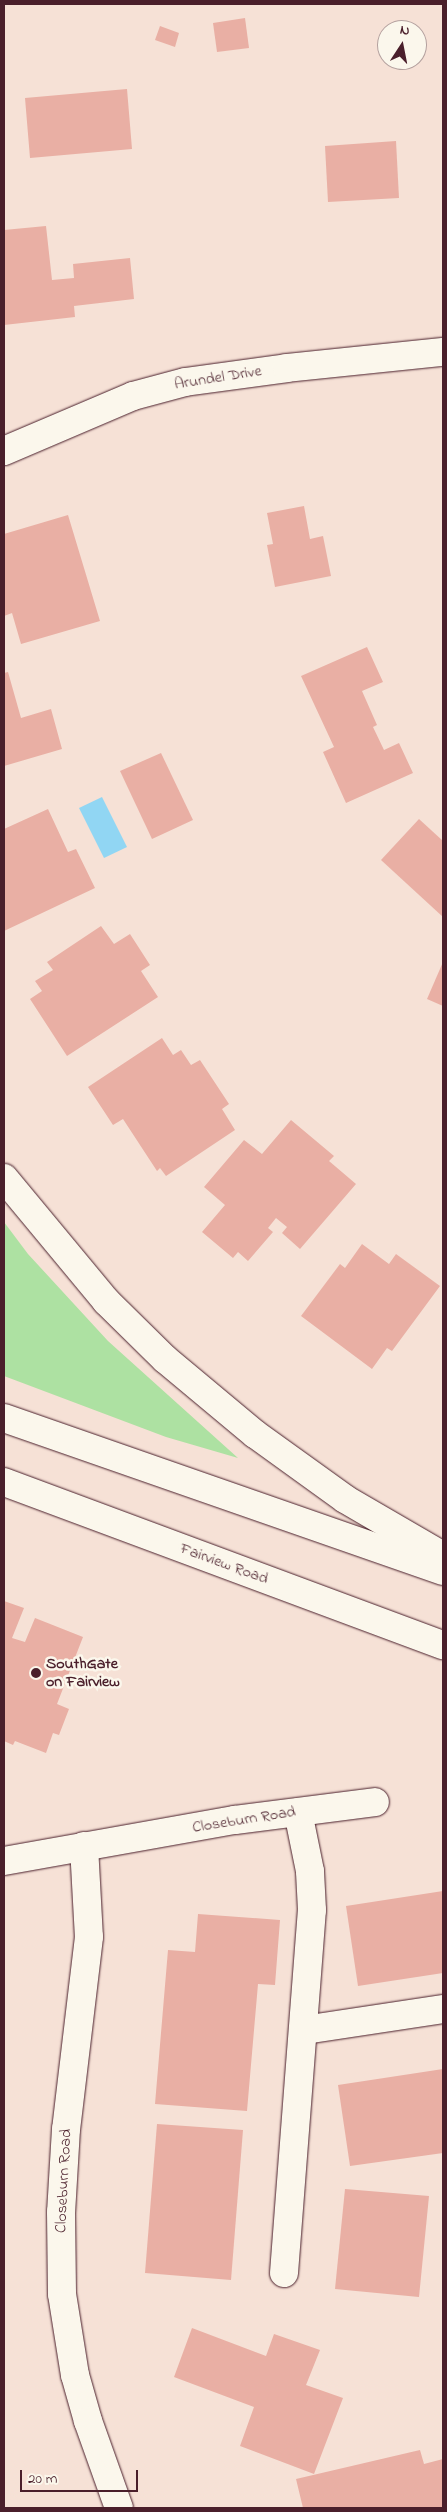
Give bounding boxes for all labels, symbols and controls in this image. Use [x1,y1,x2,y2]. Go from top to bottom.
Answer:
north arrow [377,20,427,70]
text: N [398,20,411,42]
street label: Arundel Drive [173,362,263,394]
street label: Fairview Road [177,1539,271,1589]
place label: SouthGate on Fairview [46,1654,120,1692]
marker: SouthGate on Fairview [30,1667,42,1679]
street label: Closeburn Road [191,1802,297,1838]
street label: Closeburn Road [52,2128,76,2234]
scale bar [22,2460,140,2492]
text: 20 m [28,2468,57,2490]

